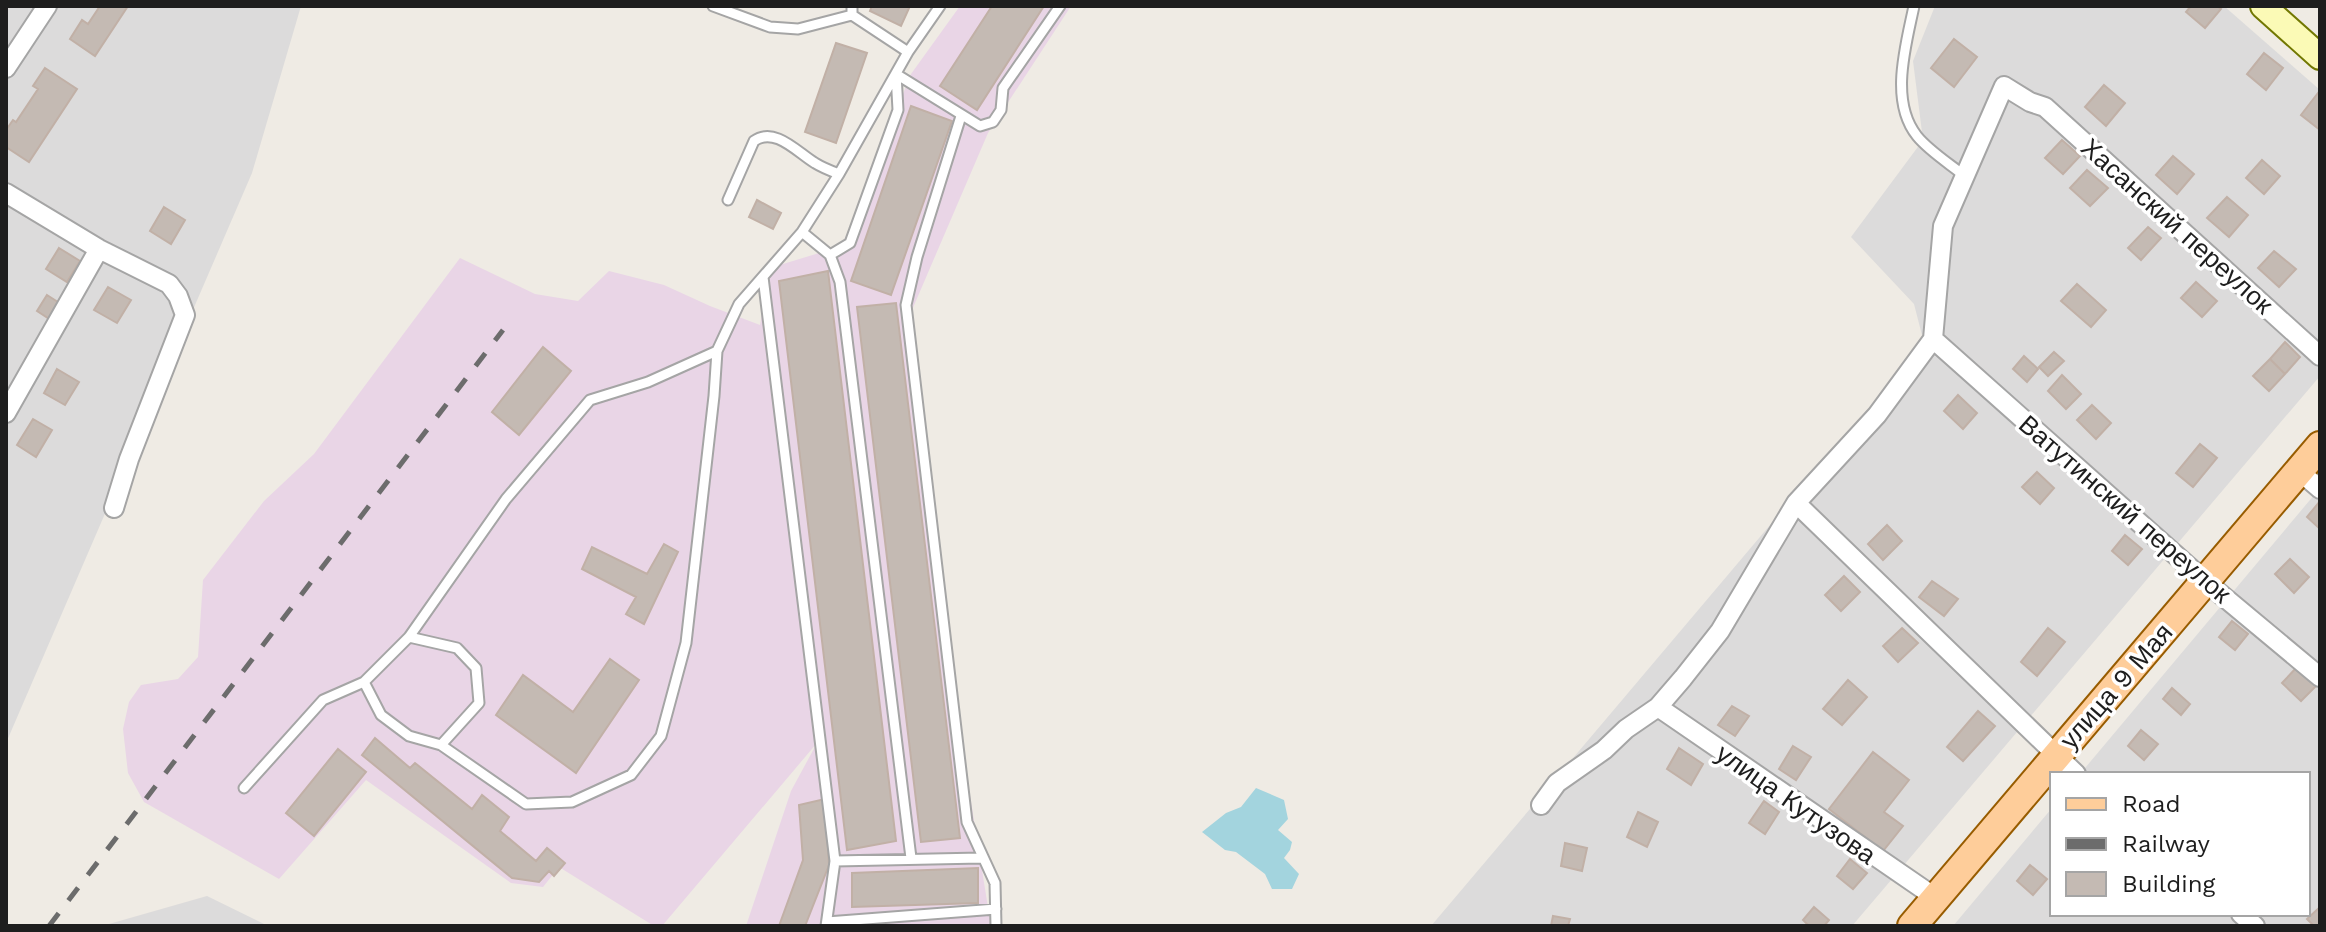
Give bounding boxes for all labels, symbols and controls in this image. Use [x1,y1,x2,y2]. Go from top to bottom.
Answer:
street label: Хасанский переулок [2075,132,2279,320]
street label: Ватутинский переулок [2013,409,2237,609]
street label: улица 9 Мая [2054,617,2178,755]
street label: улица Кутузова [1710,738,1882,870]
legend [2050,772,2310,916]
text: Road [2122,790,2181,818]
text: Railway [2122,830,2211,858]
text: Building [2122,870,2215,898]

